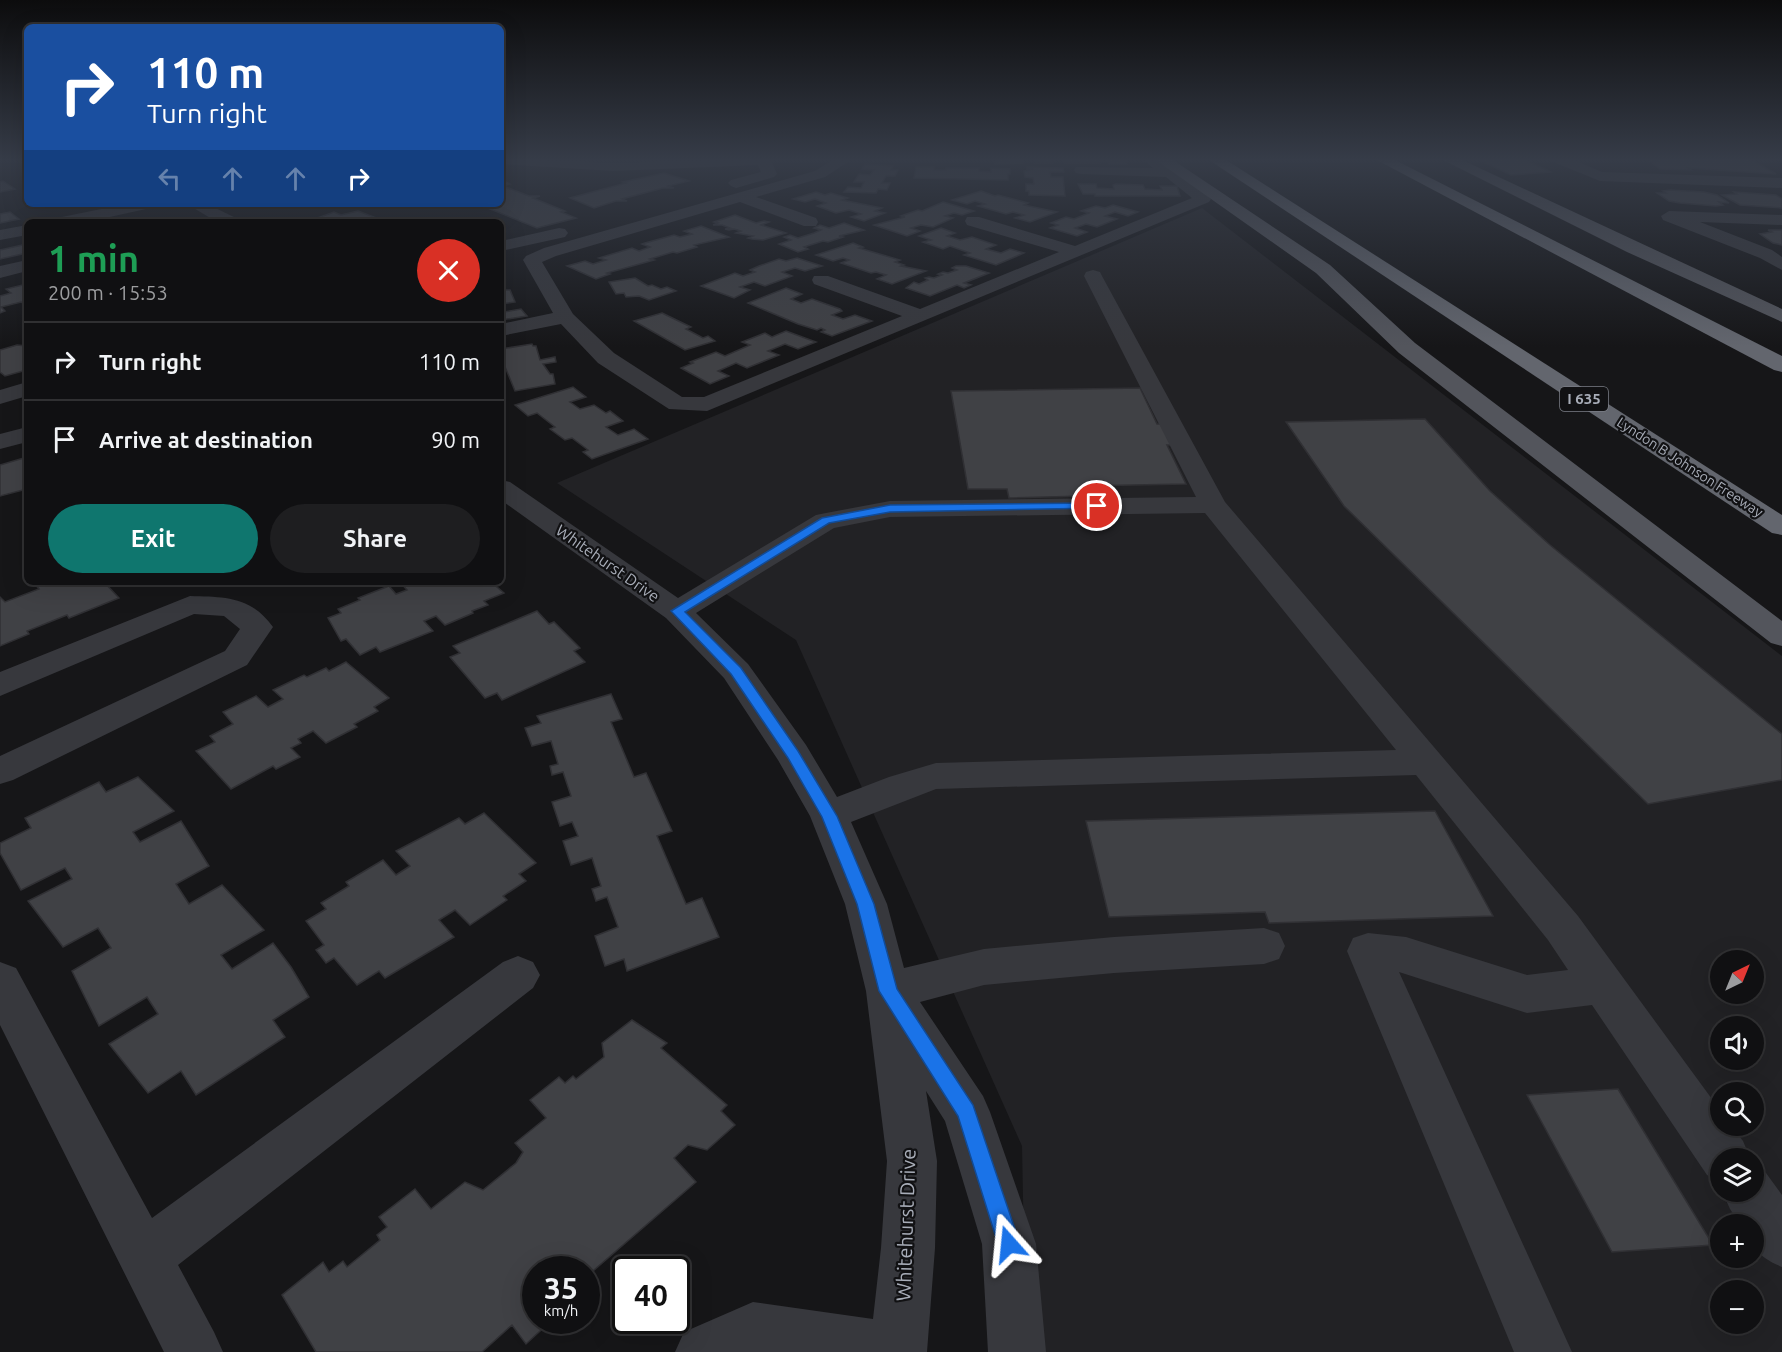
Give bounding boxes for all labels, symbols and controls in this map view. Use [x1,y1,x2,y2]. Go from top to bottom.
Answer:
icon: right [48,48,126,126]
text: 110 m [147,49,264,96]
text: Turn right [147,98,267,128]
icon: left [153,162,186,195]
icon: ahead [216,162,249,195]
icon: ahead [279,162,312,195]
icon: right [342,162,375,195]
text: 1 min [48,238,139,279]
button: close [417,239,480,302]
text: 200 m · 15:53 [48,281,168,304]
icon: right [48,345,81,378]
text: Turn right [99,349,201,374]
text: 110 m [419,349,480,374]
road number: I 635 [1560,387,1608,411]
street label: Lyndon B Johnson Freeway [1614,414,1766,520]
icon: arrive [48,423,81,456]
text: Arrive at destination [99,427,313,452]
text: 90 m [431,427,480,452]
pin [1071,480,1122,531]
icon: arrive [1080,489,1113,522]
button: Exit [48,504,258,573]
button: Share [270,504,480,573]
street label: Whitehurst Drive [553,521,663,605]
north arrow [1710,950,1764,1004]
map controls [1710,950,1764,1334]
button: sound [1710,1016,1764,1070]
button: search [1710,1082,1764,1136]
street label: Whitehurst Drive [891,1148,920,1302]
button: layers [1710,1148,1764,1202]
position arrow [977,1212,1041,1276]
button: + [1710,1214,1764,1268]
speed limit sign: 40 [612,1256,690,1334]
text: 35 [544,1271,578,1305]
button: − [1710,1280,1764,1334]
text: km/h [544,1302,578,1319]

